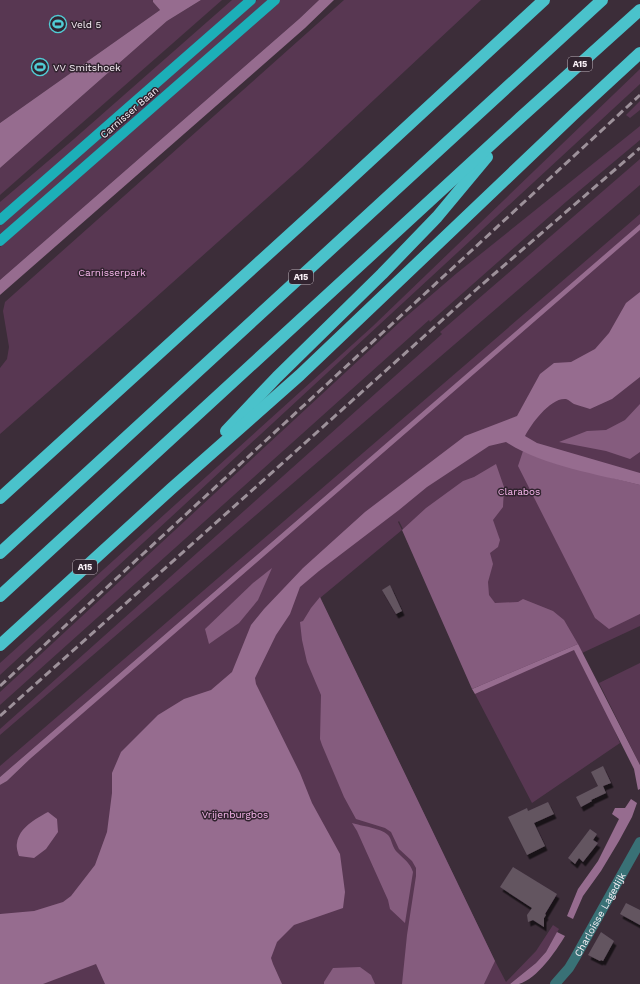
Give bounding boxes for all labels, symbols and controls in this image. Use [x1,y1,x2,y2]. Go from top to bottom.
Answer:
sports icon: Veld 5 [48,14,68,34]
place label: Veld 5 [71,19,102,30]
sports icon: VV Smitshoek [30,57,50,77]
road number: A15 [568,57,592,71]
place label: VV Smitshoek [53,62,121,73]
street label: Carnisser Baan [98,84,161,140]
park label: Carnisserpark [78,267,146,278]
road number: A15 [289,270,313,284]
park label: Clarabos [498,486,540,497]
road number: A15 [73,560,97,574]
park label: Vrijenburgbos [202,809,268,820]
street label: Charloisse Lagedijk [572,870,628,958]

